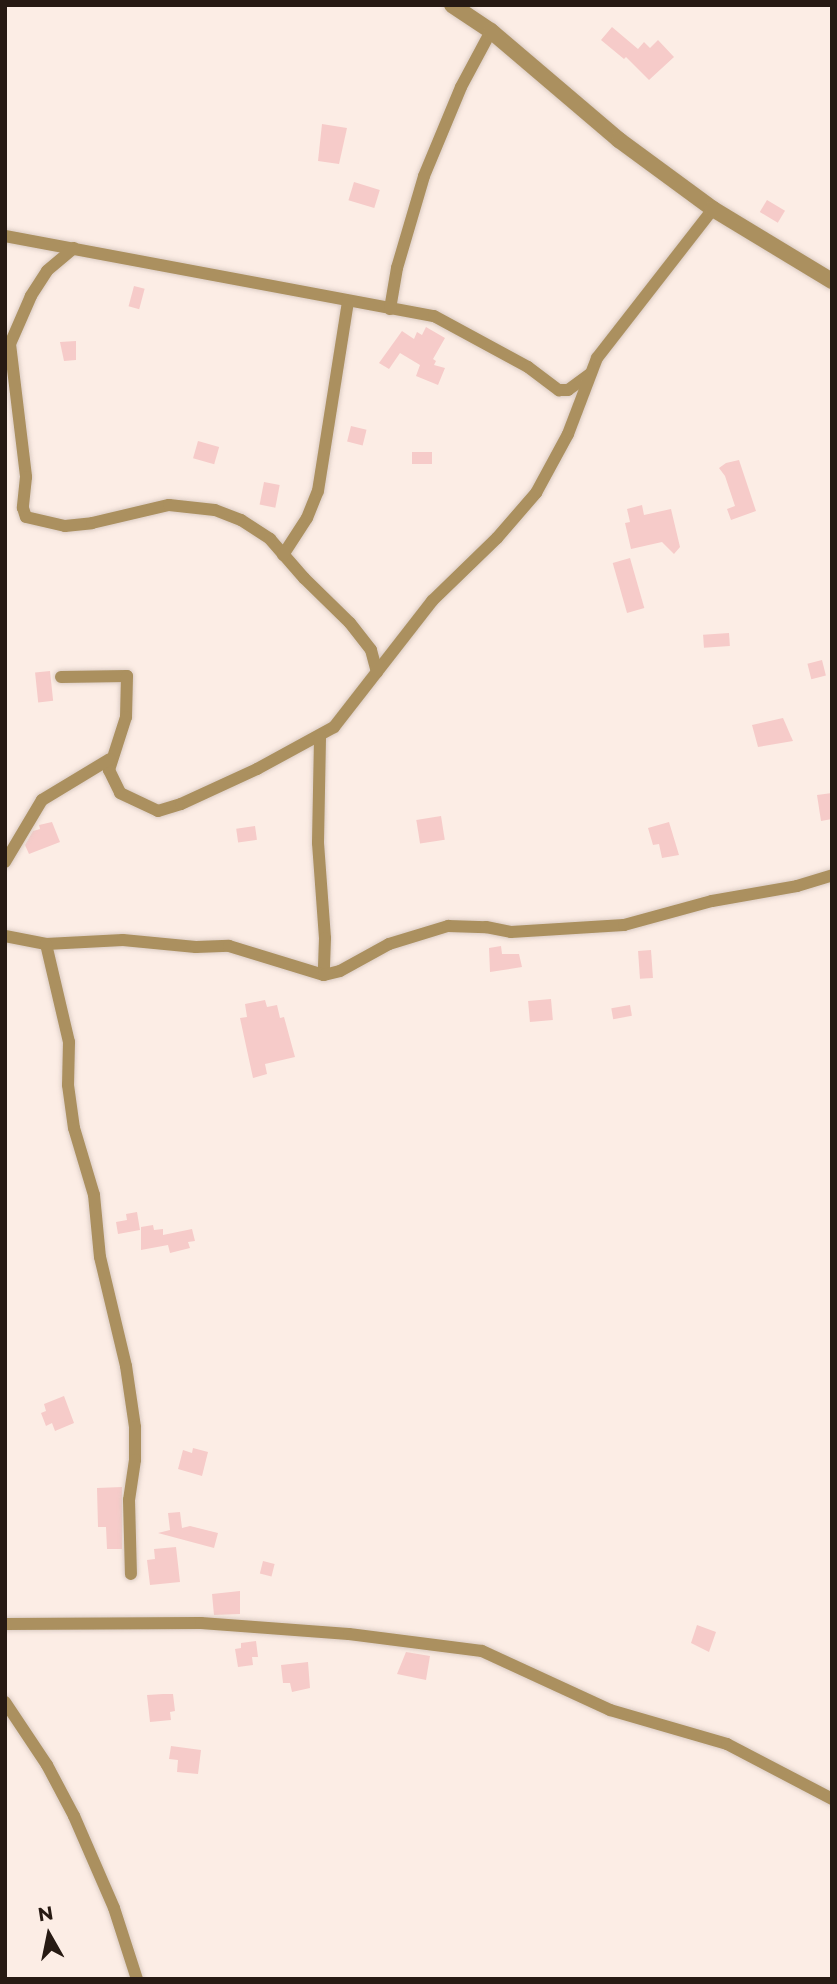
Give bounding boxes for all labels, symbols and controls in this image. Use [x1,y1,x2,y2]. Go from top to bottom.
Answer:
north arrow [14,1900,84,1970]
text: N [36,1901,55,1926]

